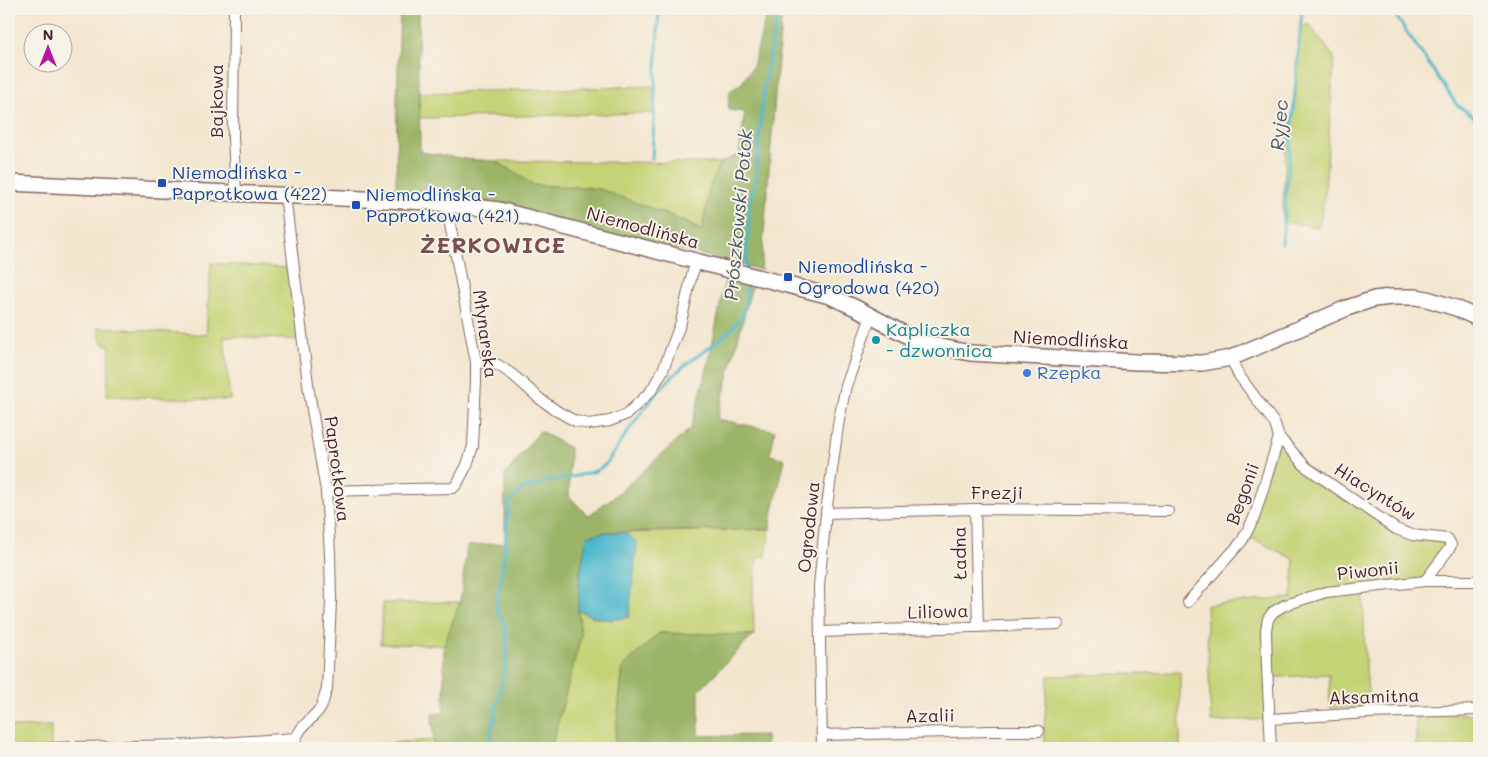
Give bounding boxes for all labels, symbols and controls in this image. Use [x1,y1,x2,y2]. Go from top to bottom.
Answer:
north arrow [22,22,72,72]
text: N [43,25,53,44]
street label: Bajkowa [204,64,228,138]
water label: Ryjec [1264,98,1293,152]
water label: Prószkowski Potok [718,127,758,302]
place label: Niemodlińska - Paprotkowa (422) [172,160,327,205]
marker: Niemodlińska - Paprotkowa (422) [156,177,168,189]
place label: Niemodlińska - Paprotkowa (421) [366,182,519,227]
marker: Niemodlińska - Paprotkowa (421) [350,199,362,211]
street label: Niemodlińska [584,200,702,254]
district label: ŻERKOWICE [420,230,566,259]
place label: Niemodlińska - Ogrodowa (420) [798,254,939,299]
marker: Niemodlińska - Ogrodowa (420) [782,271,794,283]
street label: Młynarska [468,288,504,380]
place label: Kapliczka - dzwonnica [886,317,993,362]
street label: Niemodlińska [1013,324,1130,354]
marker: Kapliczka - dzwonnica [870,334,882,346]
place label: Rzepka [1037,360,1102,384]
marker: Rzepka [1021,367,1033,379]
street label: Paprotkowa [320,415,356,523]
street label: Hiacyntów [1330,457,1421,526]
street label: Begonii [1220,459,1264,528]
street label: Ogrodowa [791,480,825,574]
street label: Frezji [971,480,1023,504]
street label: Ładna [947,526,971,580]
street label: Piwonii [1336,555,1400,585]
street label: Liliowa [907,598,969,624]
street label: Aksamitna [1328,682,1420,710]
street label: Azalii [905,703,955,727]

